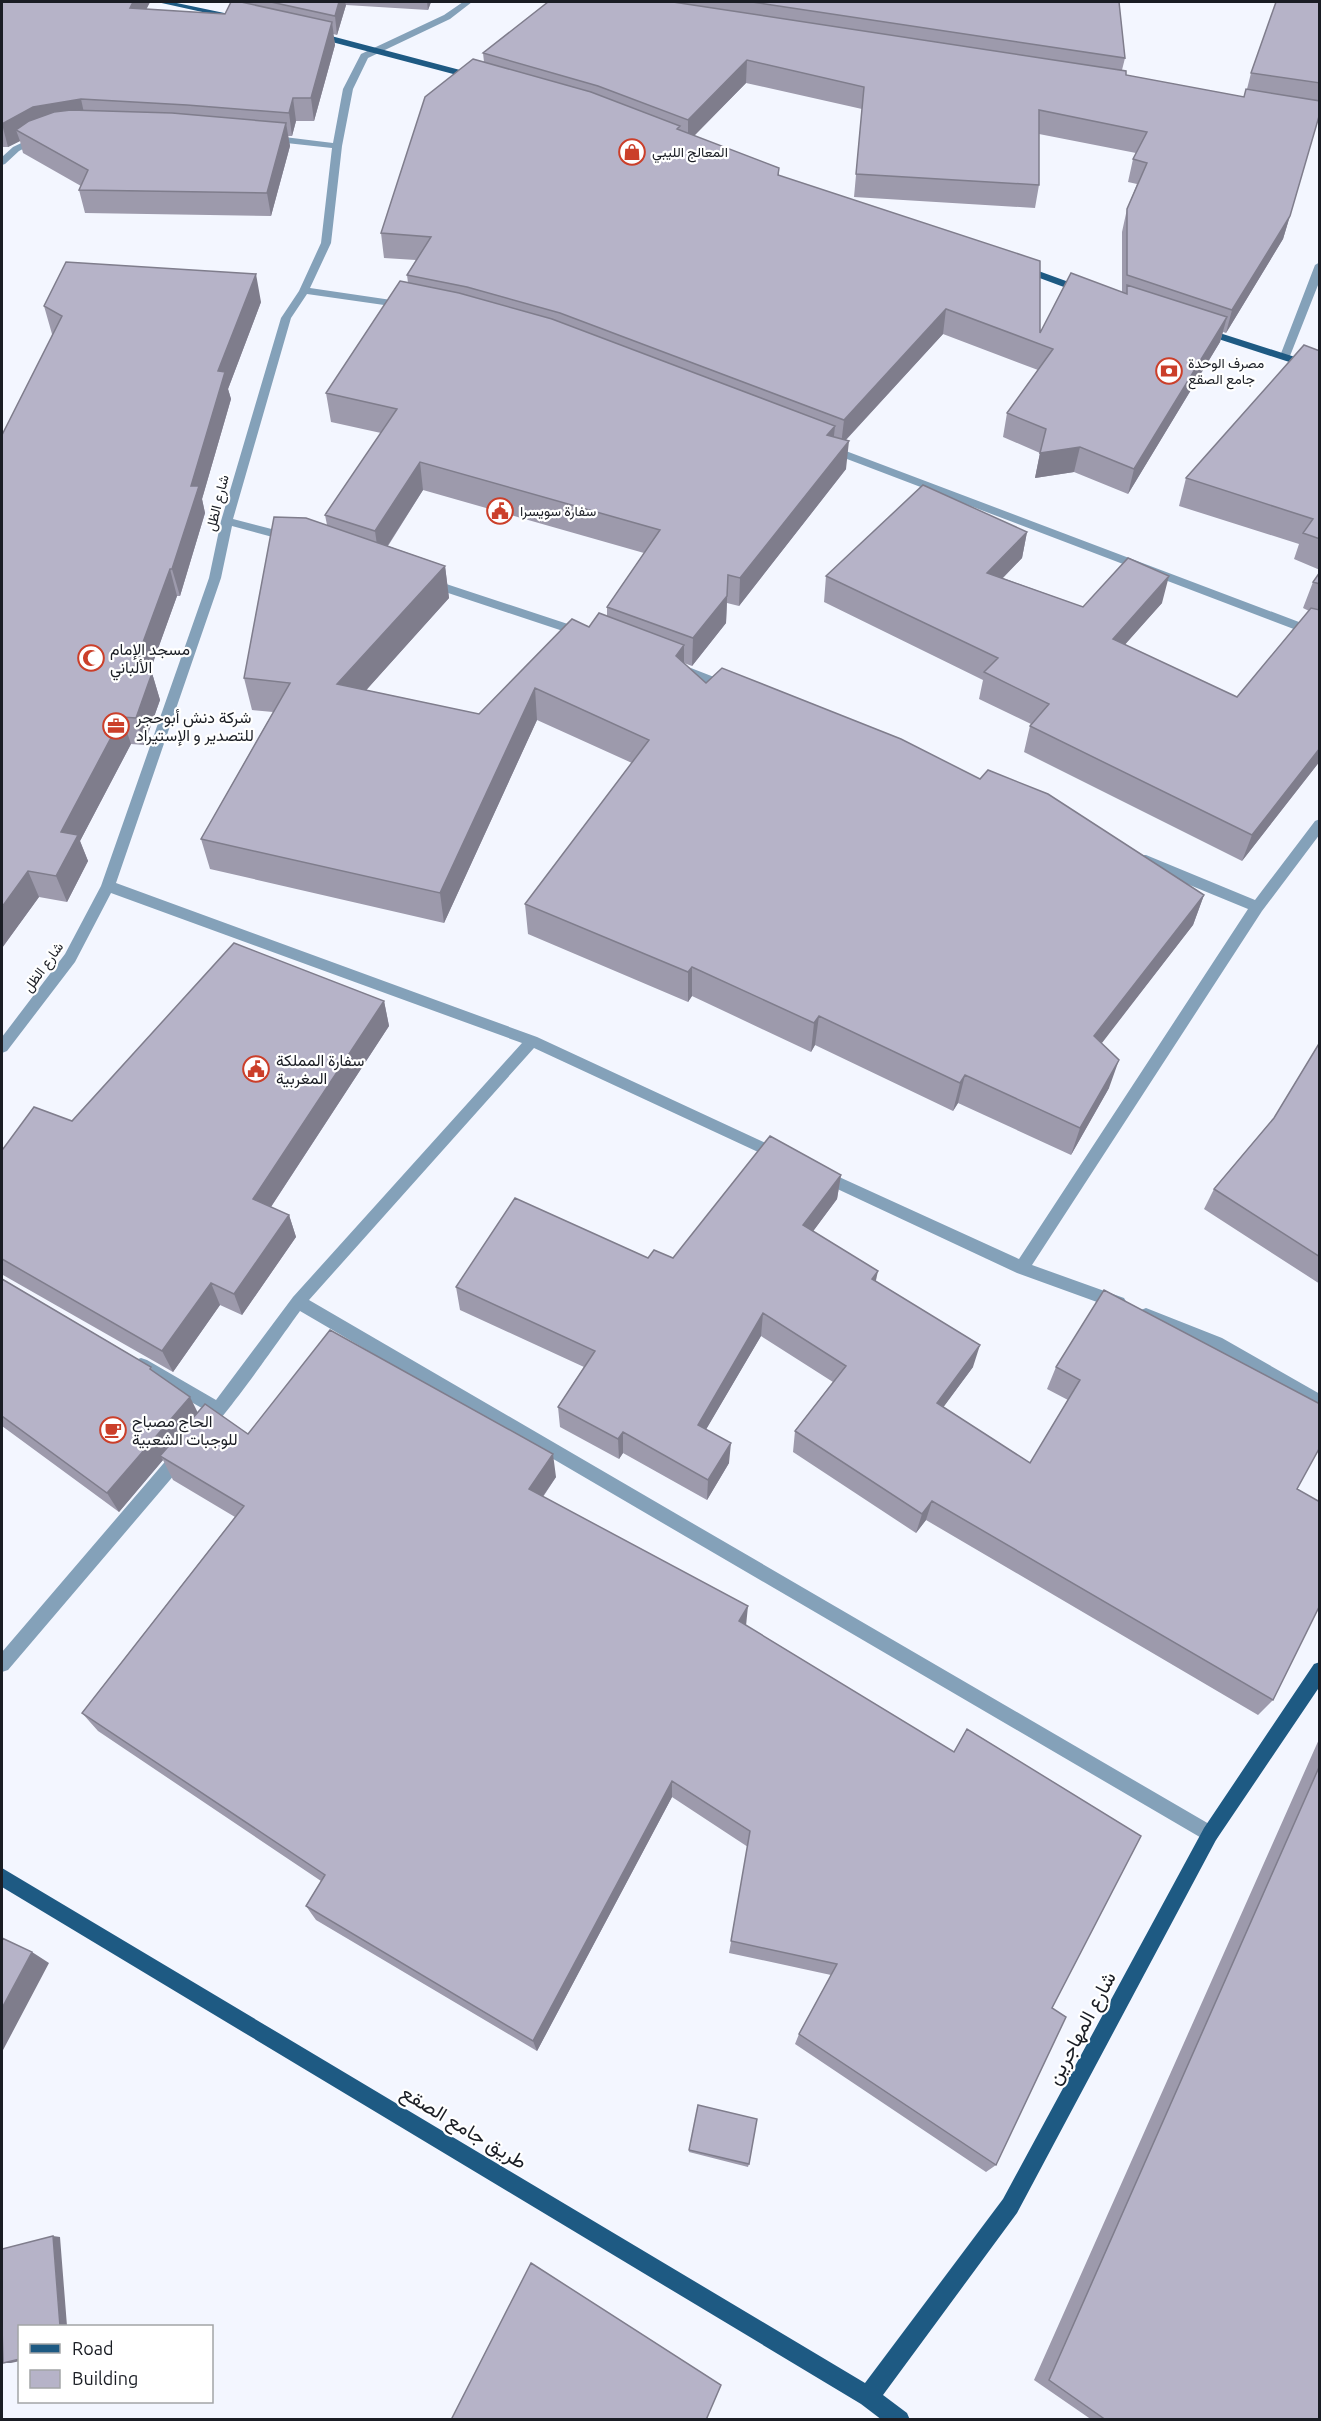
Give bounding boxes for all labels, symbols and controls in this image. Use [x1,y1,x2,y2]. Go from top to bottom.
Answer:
shop icon: المعالج الليبي [617,137,647,167]
place label: المعالج الليبي [652,144,728,164]
place label: مصرف الوحدة جامع الصقع [1188,355,1264,390]
bank icon: مصرف الوحدة جامع الصقع [1154,356,1184,386]
street label: شارع الظل [202,473,235,534]
public building icon: سفارة سويسرا [485,496,515,526]
place label: سفارة سويسرا [520,503,596,520]
place label: مسجد الإمام الألباني [110,640,190,681]
mosque icon: مسجد الإمام الألباني [76,643,106,673]
place label: شركة دنش أبوحجر للتصدير و الإستيراد [135,708,254,746]
office icon: شركة دنش أبوحجر للتصدير و الإستيراد [101,711,131,741]
street label: شارع الظل [20,939,69,997]
place label: سفارة المملكة المغربية [276,1051,364,1089]
public building icon: سفارة المملكة المغربية [241,1054,271,1084]
place label: الحاج مصباح للوجبات الشعبية [132,1412,238,1450]
cafe icon: الحاج مصباح للوجبات الشعبية [98,1415,128,1445]
street label: شارع المهاجرين [1041,1967,1123,2089]
street label: طريق جامع الصقع [396,2080,531,2176]
legend [18,2325,213,2403]
text: Road [72,2338,114,2358]
text: Building [72,2368,138,2388]

